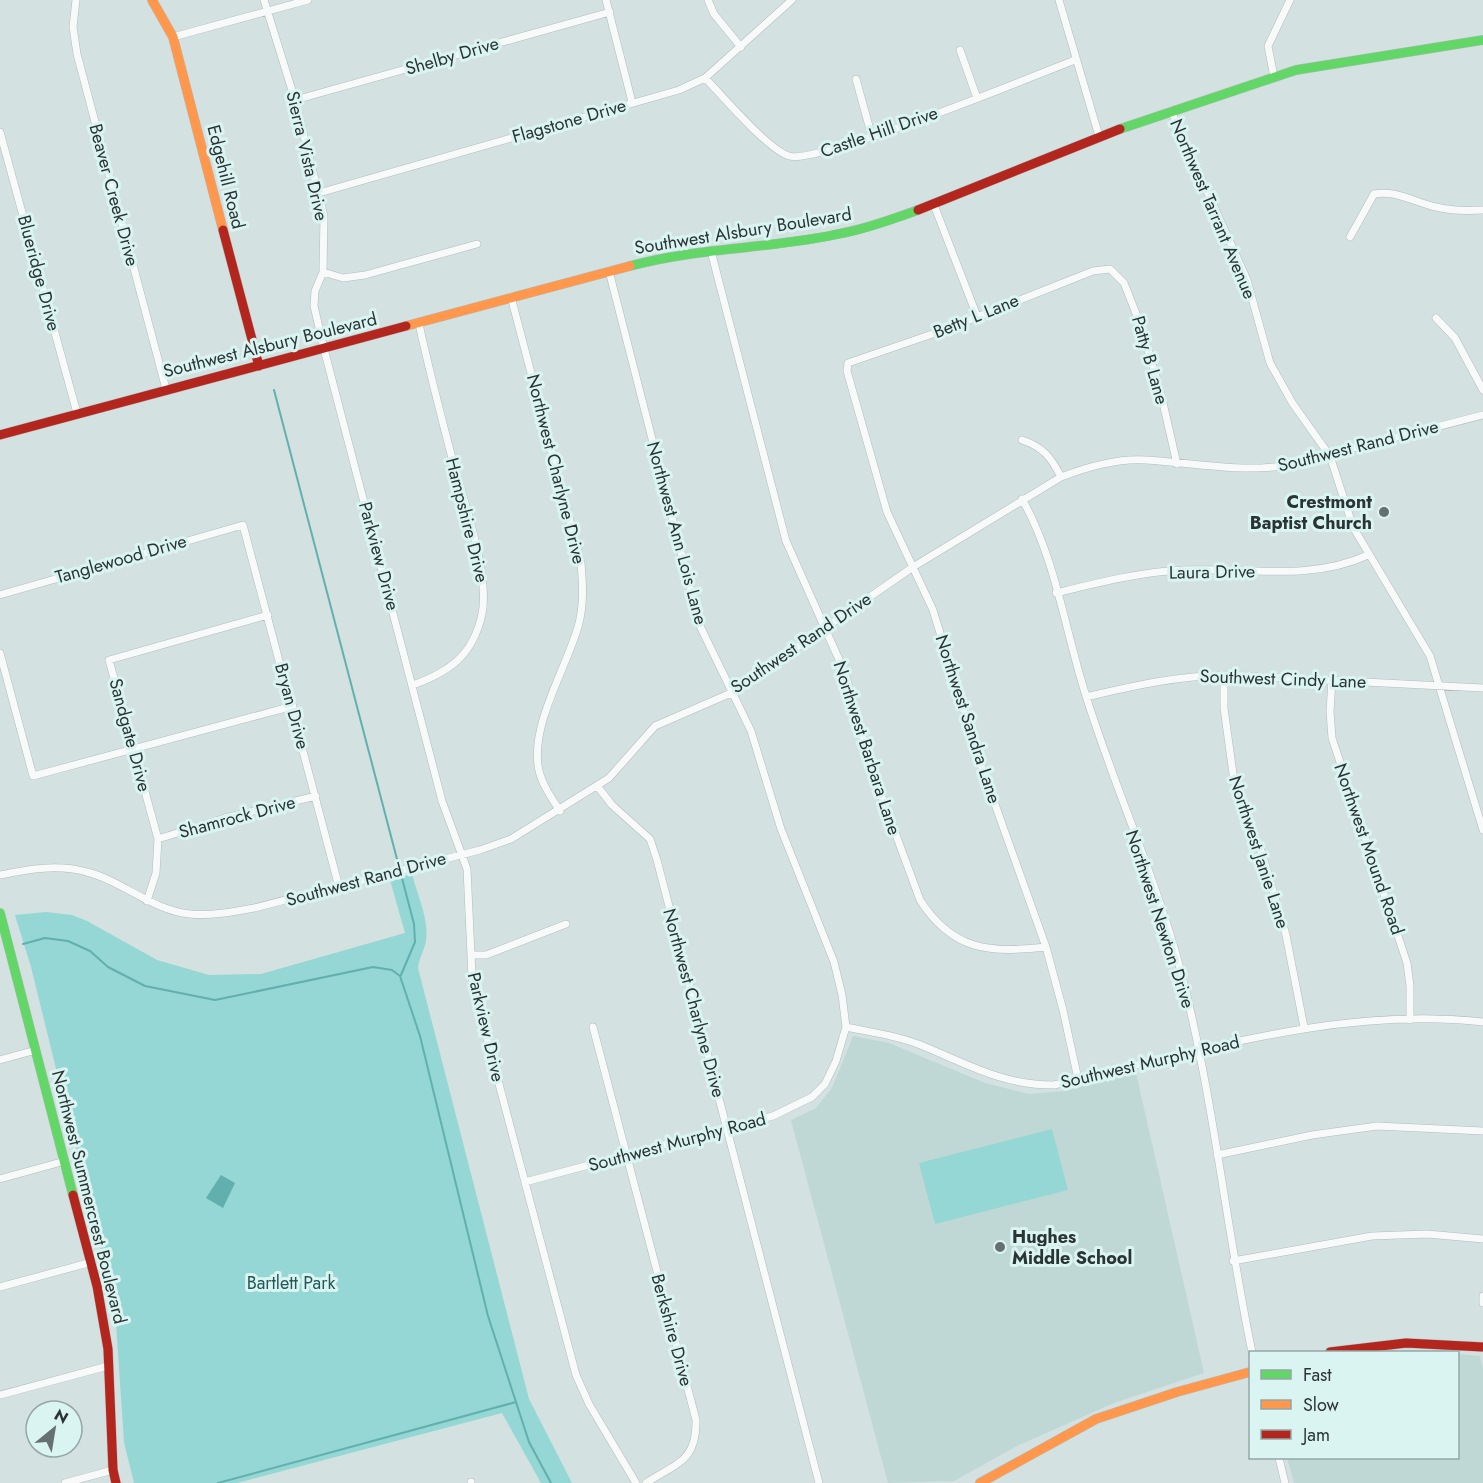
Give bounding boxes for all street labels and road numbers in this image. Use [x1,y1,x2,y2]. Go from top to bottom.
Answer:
street label: Shelby Drive [402,30,502,82]
street label: Sierra Vista Drive [279,89,335,223]
street label: Flagstone Drive [509,92,629,150]
street label: Castle Hill Drive [817,100,941,164]
street label: Northwest Tarrant Avenue [1163,115,1263,303]
street label: Beaver Creek Drive [82,121,146,269]
street label: Edgehill Road [201,122,251,232]
street label: Southwest Alsbury Boulevard [633,201,853,261]
street label: Blueridge Drive [11,212,67,334]
street label: Betty L Lane [929,287,1023,345]
street label: Southwest Alsbury Boulevard [160,306,380,384]
street label: Patty B Lane [1125,313,1175,407]
street label: Northwest Charlyne Drive [520,371,592,567]
street label: Southwest Rand Drive [1275,413,1441,479]
street label: Northwest Ann Lois Lane [640,438,714,628]
street label: Hampshire Drive [439,455,495,585]
street label: Parkview Drive [352,499,406,613]
street label: Tanglewood Drive [52,528,190,590]
street label: Laura Drive [1169,558,1255,586]
street label: Southwest Rand Drive [725,586,877,700]
street label: Northwest Sandra Lane [928,631,1008,807]
street label: Northwest Barbara Lane [827,658,907,838]
street label: Bryan Drive [268,660,316,752]
street label: Southwest Cindy Lane [1199,663,1367,695]
street label: Sandgate Drive [102,676,158,794]
street label: Northwest Mound Road [1327,760,1411,938]
street label: Northwest Janie Lane [1222,772,1296,932]
street label: Shamrock Drive [176,789,298,845]
street label: Northwest Newton Drive [1119,827,1201,1011]
street label: Southwest Rand Drive [283,845,449,913]
street label: Northwest Charlyne Drive [656,906,732,1100]
street label: Parkview Drive [461,970,511,1084]
street label: Southwest Murphy Road [1058,1029,1242,1095]
street label: Northwest Summercrest Boulevard [45,1067,133,1327]
street label: Southwest Murphy Road [585,1106,769,1178]
street label: Berkshire Drive [645,1271,699,1389]

